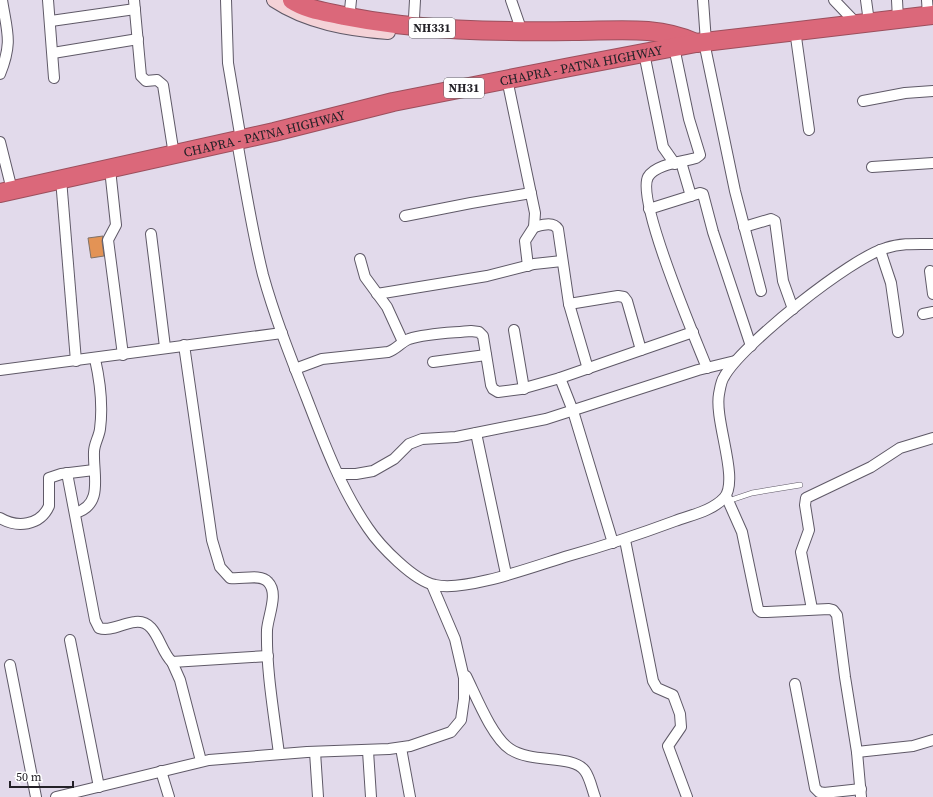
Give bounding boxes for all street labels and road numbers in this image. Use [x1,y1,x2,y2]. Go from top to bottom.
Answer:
road number: NH331 [409,18,455,38]
street label: CHAPRA - PATNA HIGHWAY [498,41,665,89]
road number: NH31 [444,78,484,98]
street label: CHAPRA - PATNA HIGHWAY [182,106,348,160]

